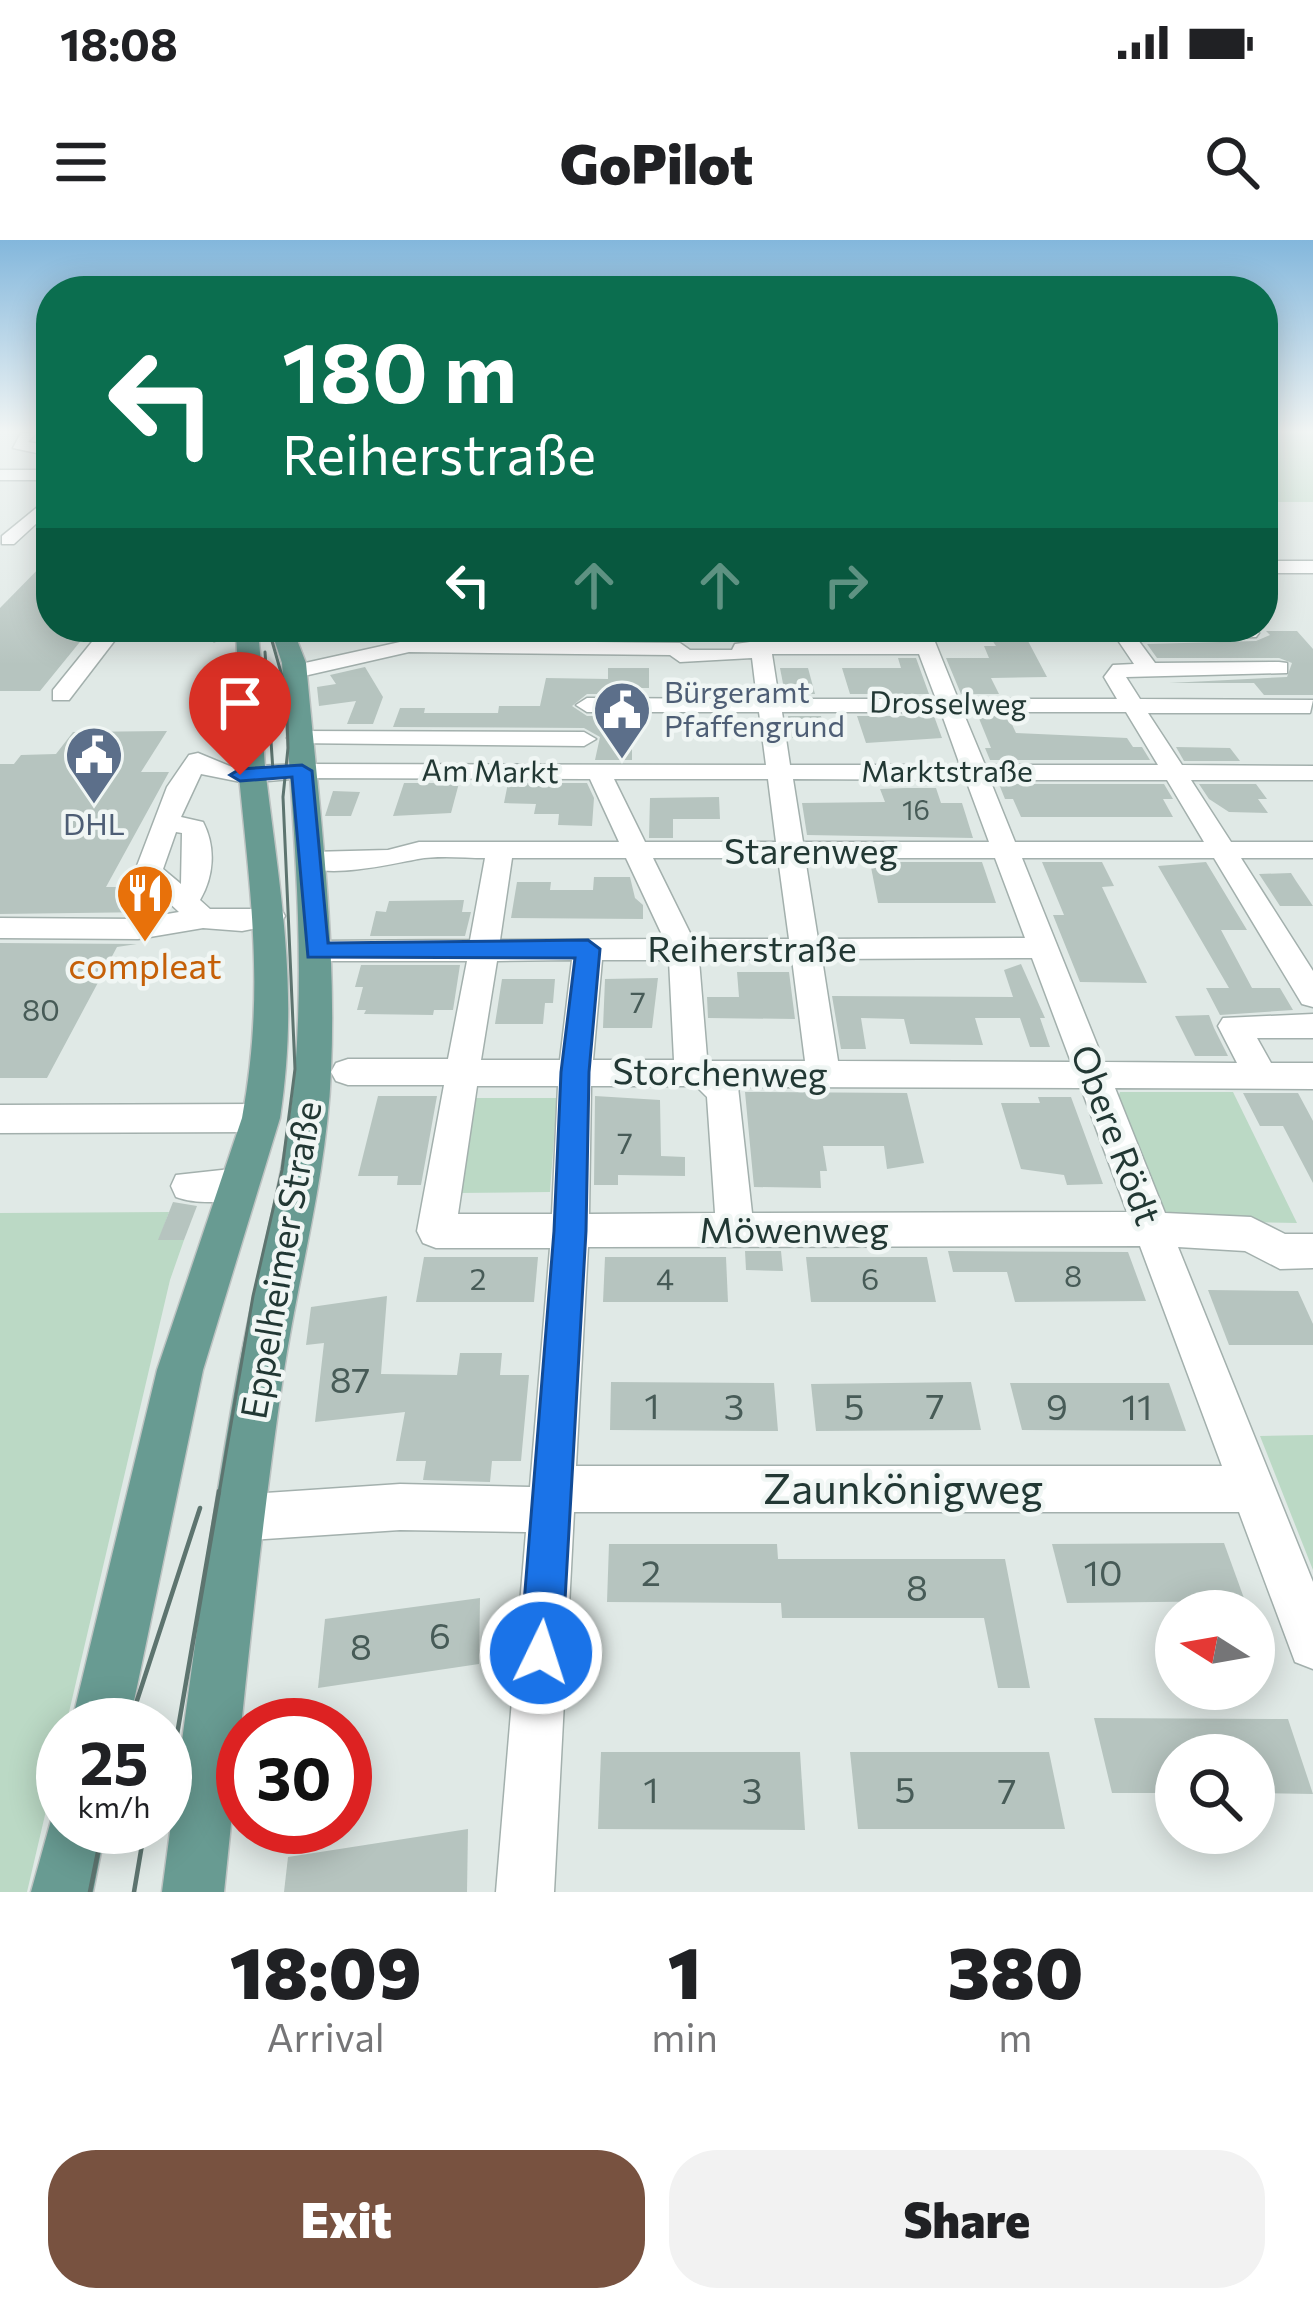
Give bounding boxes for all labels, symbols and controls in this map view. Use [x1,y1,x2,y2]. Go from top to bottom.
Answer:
text: 18:08 [60,15,178,70]
icon: menu [48,129,114,195]
text: GoPilot [560,129,753,195]
icon: search [1199,129,1265,195]
text: 180 m [282,318,517,420]
icon: left [84,324,240,480]
text: Reiherstraße [282,420,596,486]
icon: left [435,552,501,618]
icon: ahead [561,552,627,618]
icon: ahead [687,552,753,618]
icon: right [813,552,879,618]
pin [189,652,291,775]
icon: arrive [207,670,273,736]
place label: Bürgeramt Pfaffengrund [664,672,845,743]
public building icon: Bürgeramt Pfaffengrund [591,679,653,761]
street label: Drosselweg [869,682,1027,721]
public building icon: DHL [63,724,125,806]
street label: Am Markt [421,750,559,789]
street label: Marktstraße [861,751,1033,788]
house number: 16 [902,793,930,826]
place label: DHL [63,804,125,841]
street label: Starenweg [724,827,898,871]
restaurant icon: compleat [114,862,176,944]
street label: Reiherstraße [647,925,857,969]
place label: compleat [68,942,222,986]
house number: 7 [630,982,646,1019]
house number: 80 [22,990,60,1027]
street label: Obere Rödt [1063,1038,1172,1231]
street label: Storchenweg [612,1047,828,1095]
street label: Eppelheimer Straße [229,1097,329,1422]
house number: 7 [617,1123,633,1160]
street label: Möwenweg [699,1206,889,1250]
house number: 8 [1064,1256,1082,1293]
house number: 2 [470,1259,486,1296]
house number: 4 [656,1259,674,1296]
house number: 6 [861,1259,879,1296]
house number: 87 [330,1356,370,1400]
house number: 1 [644,1382,660,1426]
house number: 7 [925,1382,945,1426]
house number: 3 [724,1383,744,1427]
house number: 5 [844,1383,864,1427]
house number: 9 [1046,1383,1068,1427]
house number: 11 [1122,1383,1152,1427]
street label: Zaunkönigweg [763,1461,1043,1513]
house number: 2 [641,1549,661,1593]
house number: 10 [1084,1549,1122,1593]
house number: 8 [906,1564,928,1608]
position arrow [478,1590,604,1716]
north arrow [1155,1590,1275,1710]
map controls [1155,1590,1275,1854]
house number: 6 [429,1612,451,1656]
house number: 8 [350,1623,372,1667]
speed limit sign: 30 [216,1698,372,1854]
text: 25 [79,1724,149,1797]
button: search [1155,1734,1275,1854]
house number: 1 [643,1766,659,1810]
house number: 5 [895,1766,915,1810]
house number: 3 [742,1767,762,1811]
house number: 7 [997,1767,1017,1811]
text: km/h [78,1787,150,1824]
text: 18:09 [230,1926,422,2014]
text: 1 [668,1926,701,2014]
text: 380 [947,1926,1083,2014]
text: Arrival [267,2012,385,2060]
text: min [651,2012,718,2060]
text: m [998,2012,1032,2060]
button: Exit [48,2150,645,2288]
button: Share [669,2150,1265,2288]

